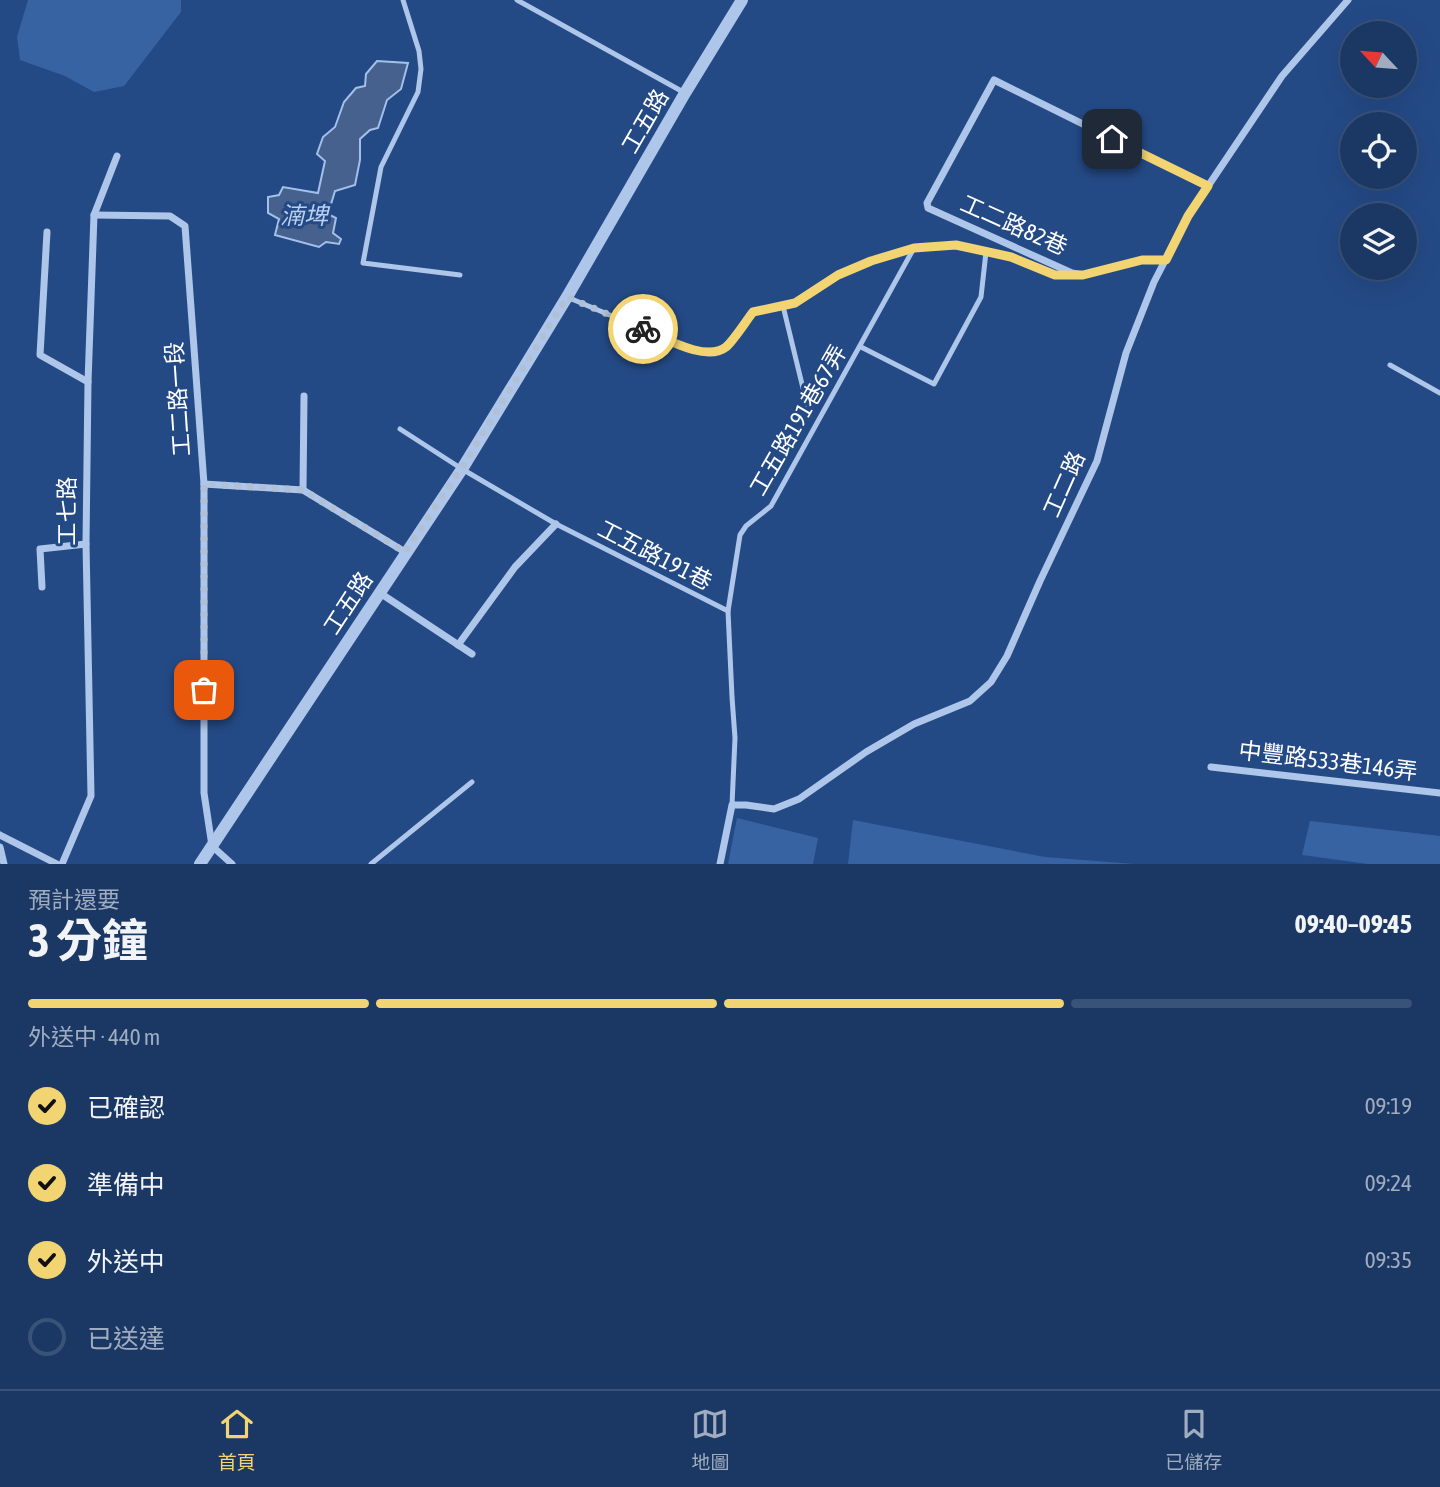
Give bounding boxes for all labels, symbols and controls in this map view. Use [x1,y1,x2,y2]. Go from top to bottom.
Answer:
north arrow [1340,21,1418,98]
map controls [1340,21,1417,280]
street label: 工五路 [616,85,674,157]
pin [1082,109,1142,169]
button: locate [1340,112,1417,189]
icon: home [1093,120,1131,158]
street label: 工二路82巷 [957,190,1071,260]
water label: 湳埤 [280,202,331,229]
button: layers [1340,203,1417,280]
courier [608,294,678,364]
icon: bike [624,310,662,348]
street label: 工五路191巷67弄 [744,340,852,500]
street label: 工二路一段 [161,341,195,457]
street label: 工二路 [1038,447,1090,521]
street label: 工七路 [54,477,80,546]
street label: 工五路191巷 [594,515,716,595]
street label: 工五路 [318,567,378,639]
pin [174,660,234,720]
icon: bag [185,671,223,709]
street label: 中豐路533巷146弄 [1237,737,1419,785]
text: 預計還要 [28,887,120,913]
text: 09:40–09:45 [1295,909,1412,939]
text: 3 分鐘 [28,914,148,967]
text: 外送中 · 440 m [28,1024,160,1050]
icon: check [28,1087,66,1125]
text: 已確認 [87,1093,165,1123]
text: 09:19 [1365,1093,1412,1119]
icon: check [28,1164,66,1202]
text: 準備中 [87,1170,165,1200]
text: 09:24 [1365,1170,1412,1196]
icon: check [28,1241,66,1279]
text: 外送中 [87,1247,165,1277]
text: 09:35 [1365,1247,1412,1273]
text: 已送達 [87,1324,165,1354]
tab: 首頁 [218,1405,256,1474]
tab: 地圖 [691,1405,729,1474]
tab: 已儲存 [1165,1405,1222,1474]

